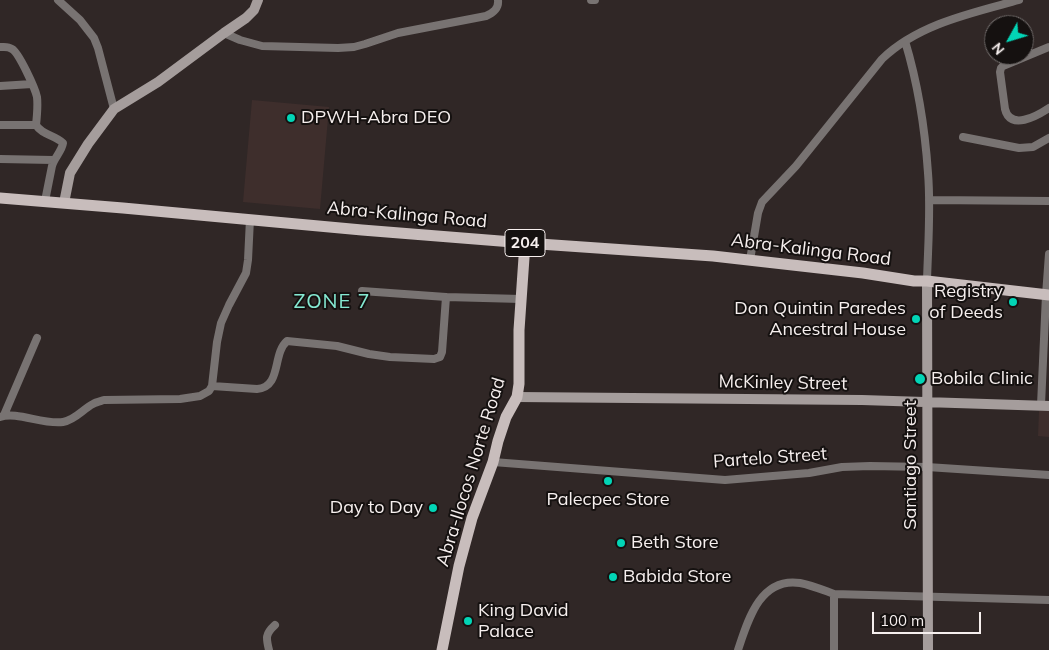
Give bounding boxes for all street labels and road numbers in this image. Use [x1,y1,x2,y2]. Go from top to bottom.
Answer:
street label: Abra-Kalinga Road [326,197,488,233]
street label: Abra-Kalinga Road [730,229,892,271]
road number: 204 [505,230,545,256]
street label: McKinley Street [719,371,847,395]
street label: Abra-Ilocos Norte Road [432,375,510,569]
street label: Santiago Street [900,400,922,530]
street label: Partelo Street [712,443,828,473]

